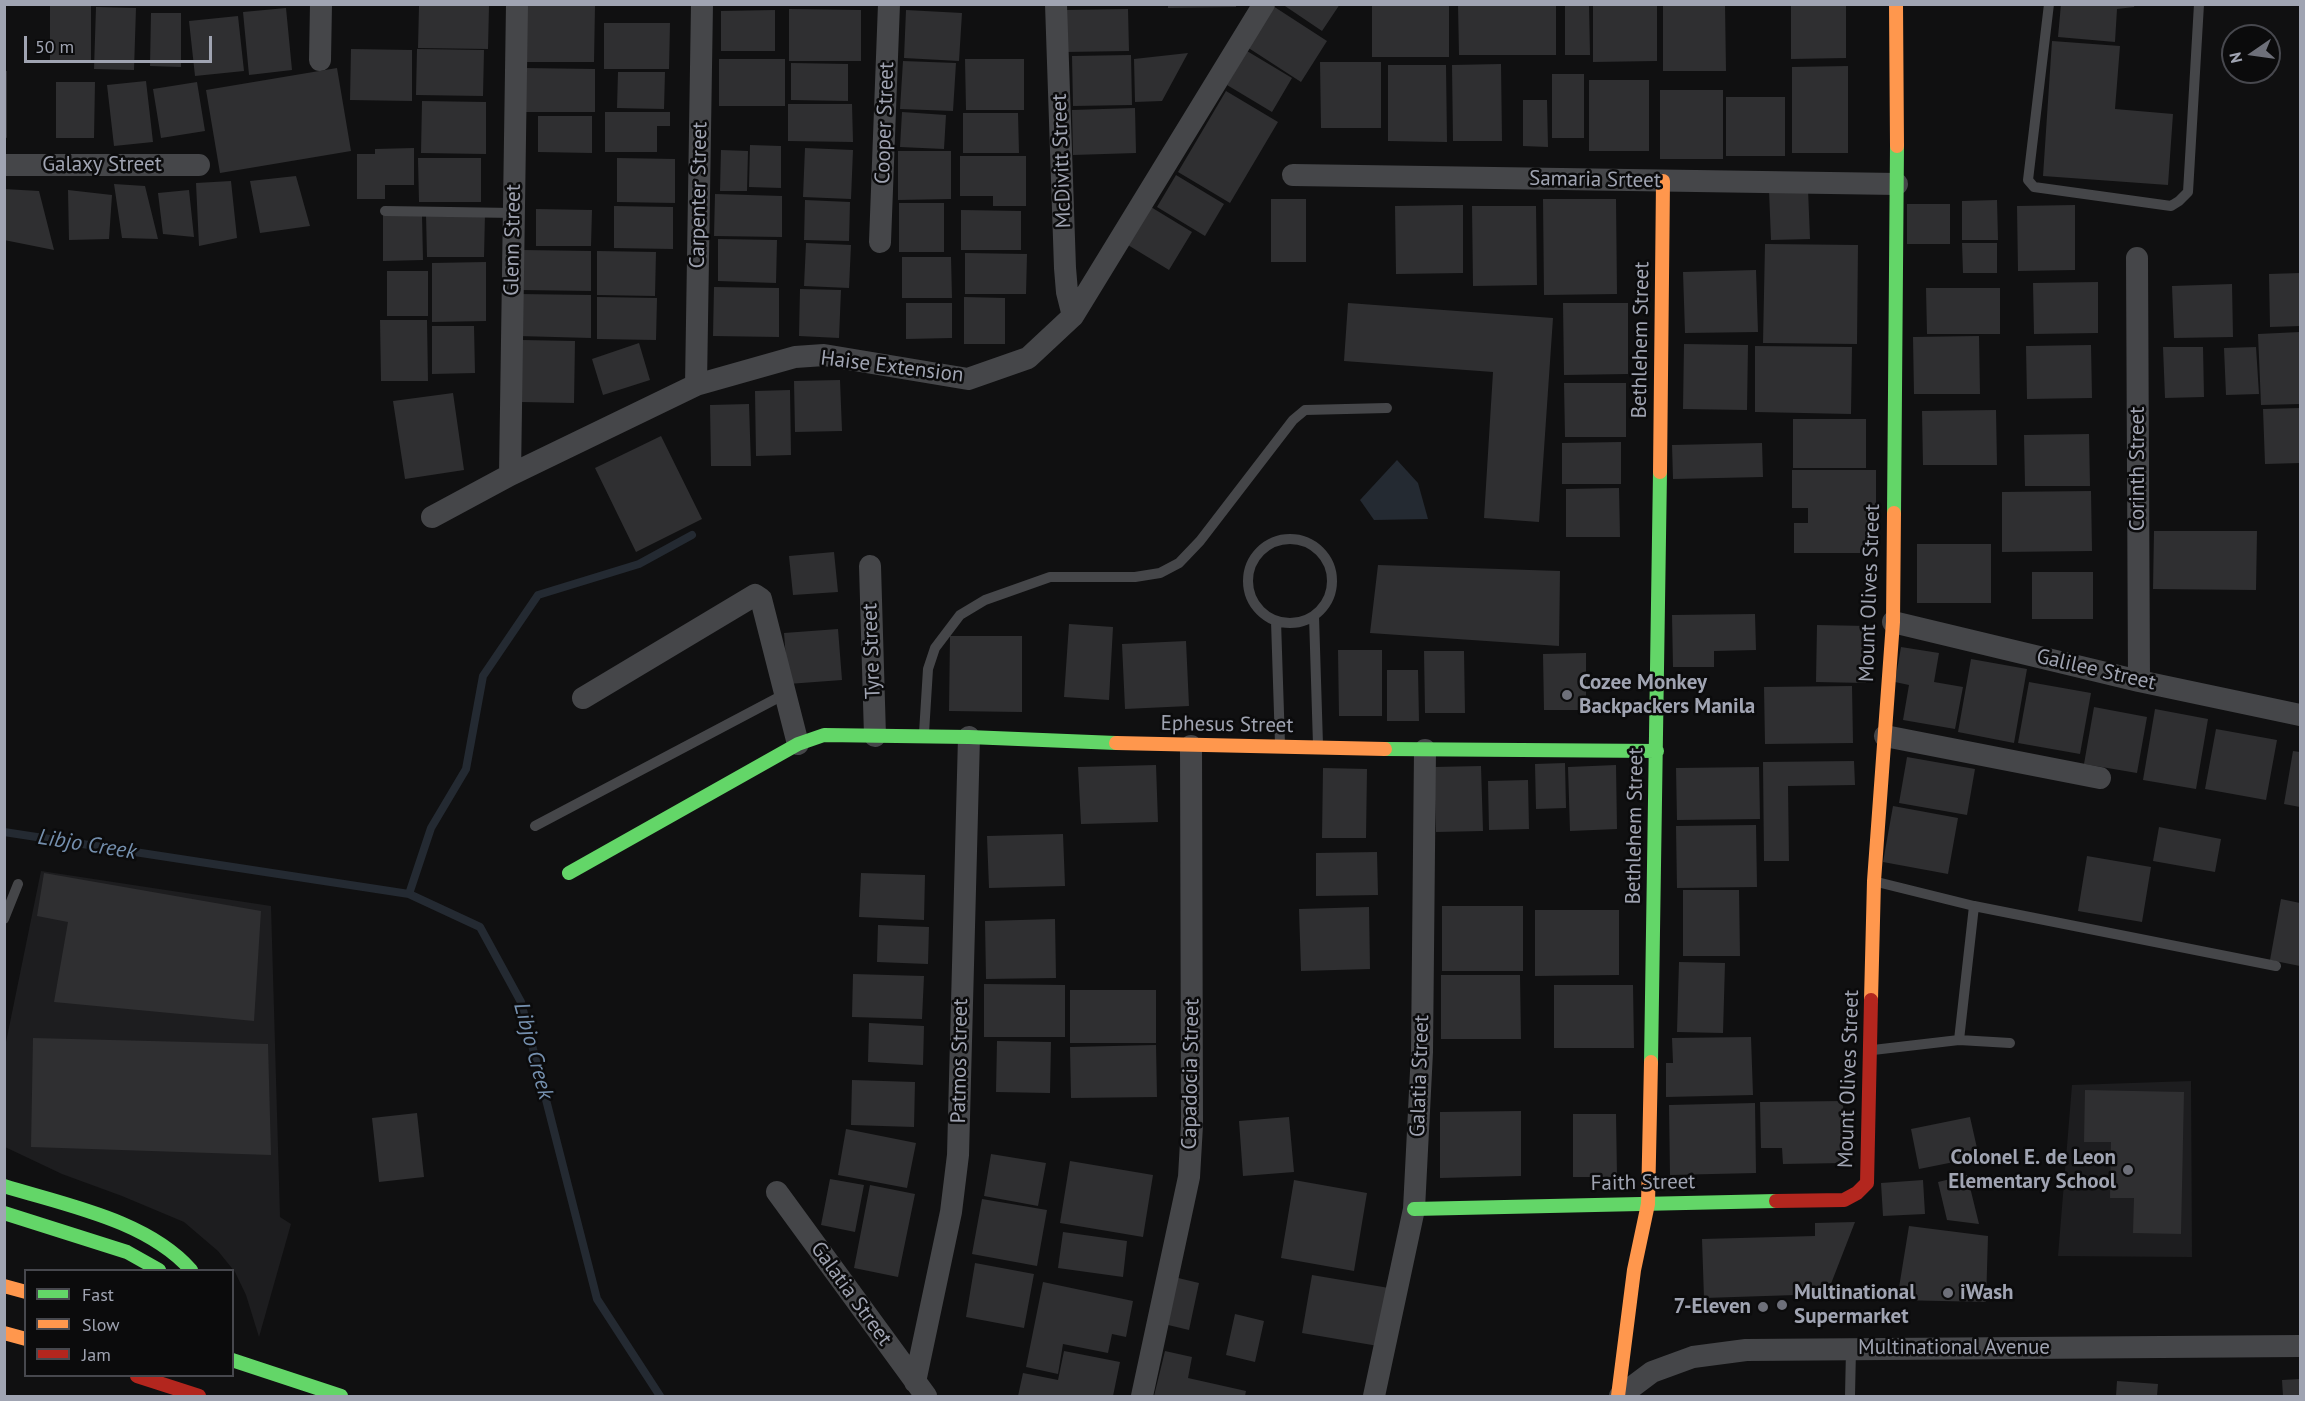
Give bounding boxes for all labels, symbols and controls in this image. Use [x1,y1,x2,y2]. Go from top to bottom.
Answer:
scale bar [27,24,214,62]
north arrow [2221,24,2281,84]
text: 50 m [35,35,74,58]
text: N [2224,50,2246,65]
street label: Cooper Street [870,62,900,184]
street label: McDivitt Street [1047,93,1077,229]
street label: Carpenter Street [685,121,713,269]
street label: Galaxy Street [42,152,162,178]
street label: Samaria Srteet [1529,166,1661,194]
street label: Glenn Street [499,184,527,296]
street label: Bethlehem Street [1627,261,1655,419]
street label: Haise Extension [819,346,965,388]
street label: Corinth Street [2125,407,2151,531]
street label: Mount Olives Street [1854,504,1886,682]
street label: Tyre Street [858,603,886,699]
street label: Galilee Street [2034,644,2158,696]
place label: Cozee Monkey Backpackers Manila [1579,670,1755,720]
marker: Cozee Monkey Backpackers Manila [1560,688,1574,702]
street label: Ephesus Street [1160,711,1294,739]
street label: Bethlehem Street [1621,747,1649,905]
water label: Libjo Creek [36,824,138,866]
street label: Mount Olives Street [1833,990,1865,1168]
street label: Patmos Street [946,998,974,1124]
street label: Capadocia Street [1177,998,1205,1150]
water label: Libjo Creek [507,1000,559,1102]
street label: Galatia Street [1405,1014,1435,1138]
place label: Colonel E. de Leon Elementary School [1948,1145,2116,1195]
marker: Colonel E. de Leon Elementary School [2121,1163,2135,1177]
street label: Faith Street [1590,1169,1696,1197]
street label: Galatia Street [805,1237,897,1351]
legend [24,1269,234,1377]
place label: Multinational Supermarket [1794,1280,1915,1330]
place label: iWash [1960,1280,2013,1306]
text: Fast [82,1283,114,1306]
marker: iWash [1941,1286,1955,1300]
place label: 7-Eleven [1673,1294,1751,1320]
marker: Multinational Supermarket [1775,1298,1789,1312]
marker: 7-Eleven [1756,1300,1770,1314]
text: Slow [82,1313,120,1336]
street label: Multinational Avenue [1858,1335,2050,1361]
text: Jam [82,1343,111,1366]

